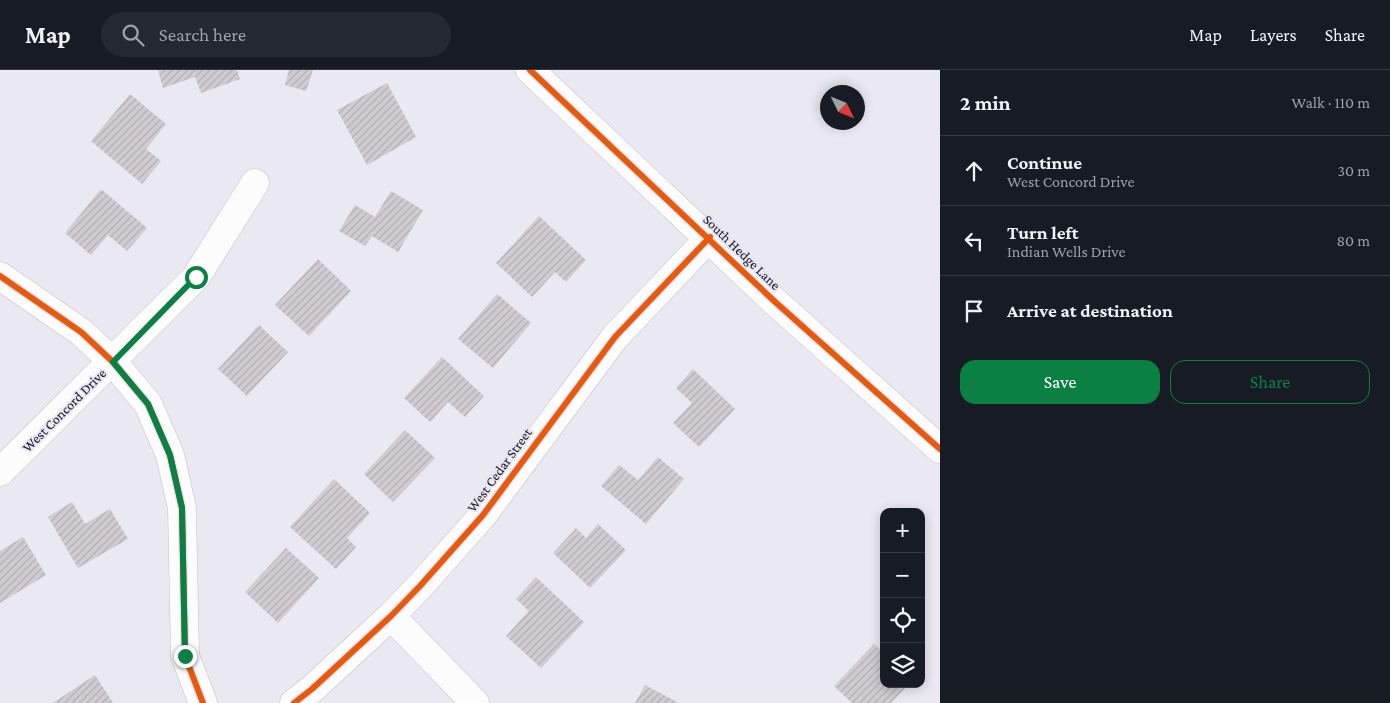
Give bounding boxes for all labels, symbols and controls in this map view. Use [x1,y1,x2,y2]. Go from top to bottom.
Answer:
search box [101,12,451,57]
text: Map [25,21,71,48]
icon: search [119,21,147,49]
text: Search here [159,24,246,45]
text: Map [1189,25,1222,45]
text: Layers [1250,25,1297,45]
text: Share [1325,25,1365,45]
north arrow [820,85,865,130]
text: 2 min [960,91,1011,115]
text: Walk · 110 m [1291,94,1370,111]
text: Continue [1007,152,1082,173]
icon: ahead [960,157,988,185]
text: 30 m [1338,162,1370,179]
text: West Concord Drive [1007,173,1135,190]
street label: South Hedge Lane [700,211,784,293]
text: Turn left [1007,222,1079,243]
icon: left [960,227,988,255]
text: 80 m [1336,232,1370,249]
text: Indian Wells Drive [1007,243,1126,260]
route start [185,266,208,289]
icon: arrive [960,297,988,325]
text: Arrive at destination [1007,300,1173,321]
button: Save [960,360,1160,404]
button: Share [1170,360,1370,404]
street label: West Concord Drive [19,365,109,455]
street label: West Cedar Street [463,425,535,515]
map controls [880,508,925,688]
button: + [880,508,925,553]
button: − [880,553,925,598]
button: locate [880,598,925,643]
button: layers [880,643,925,688]
route end [174,645,197,668]

